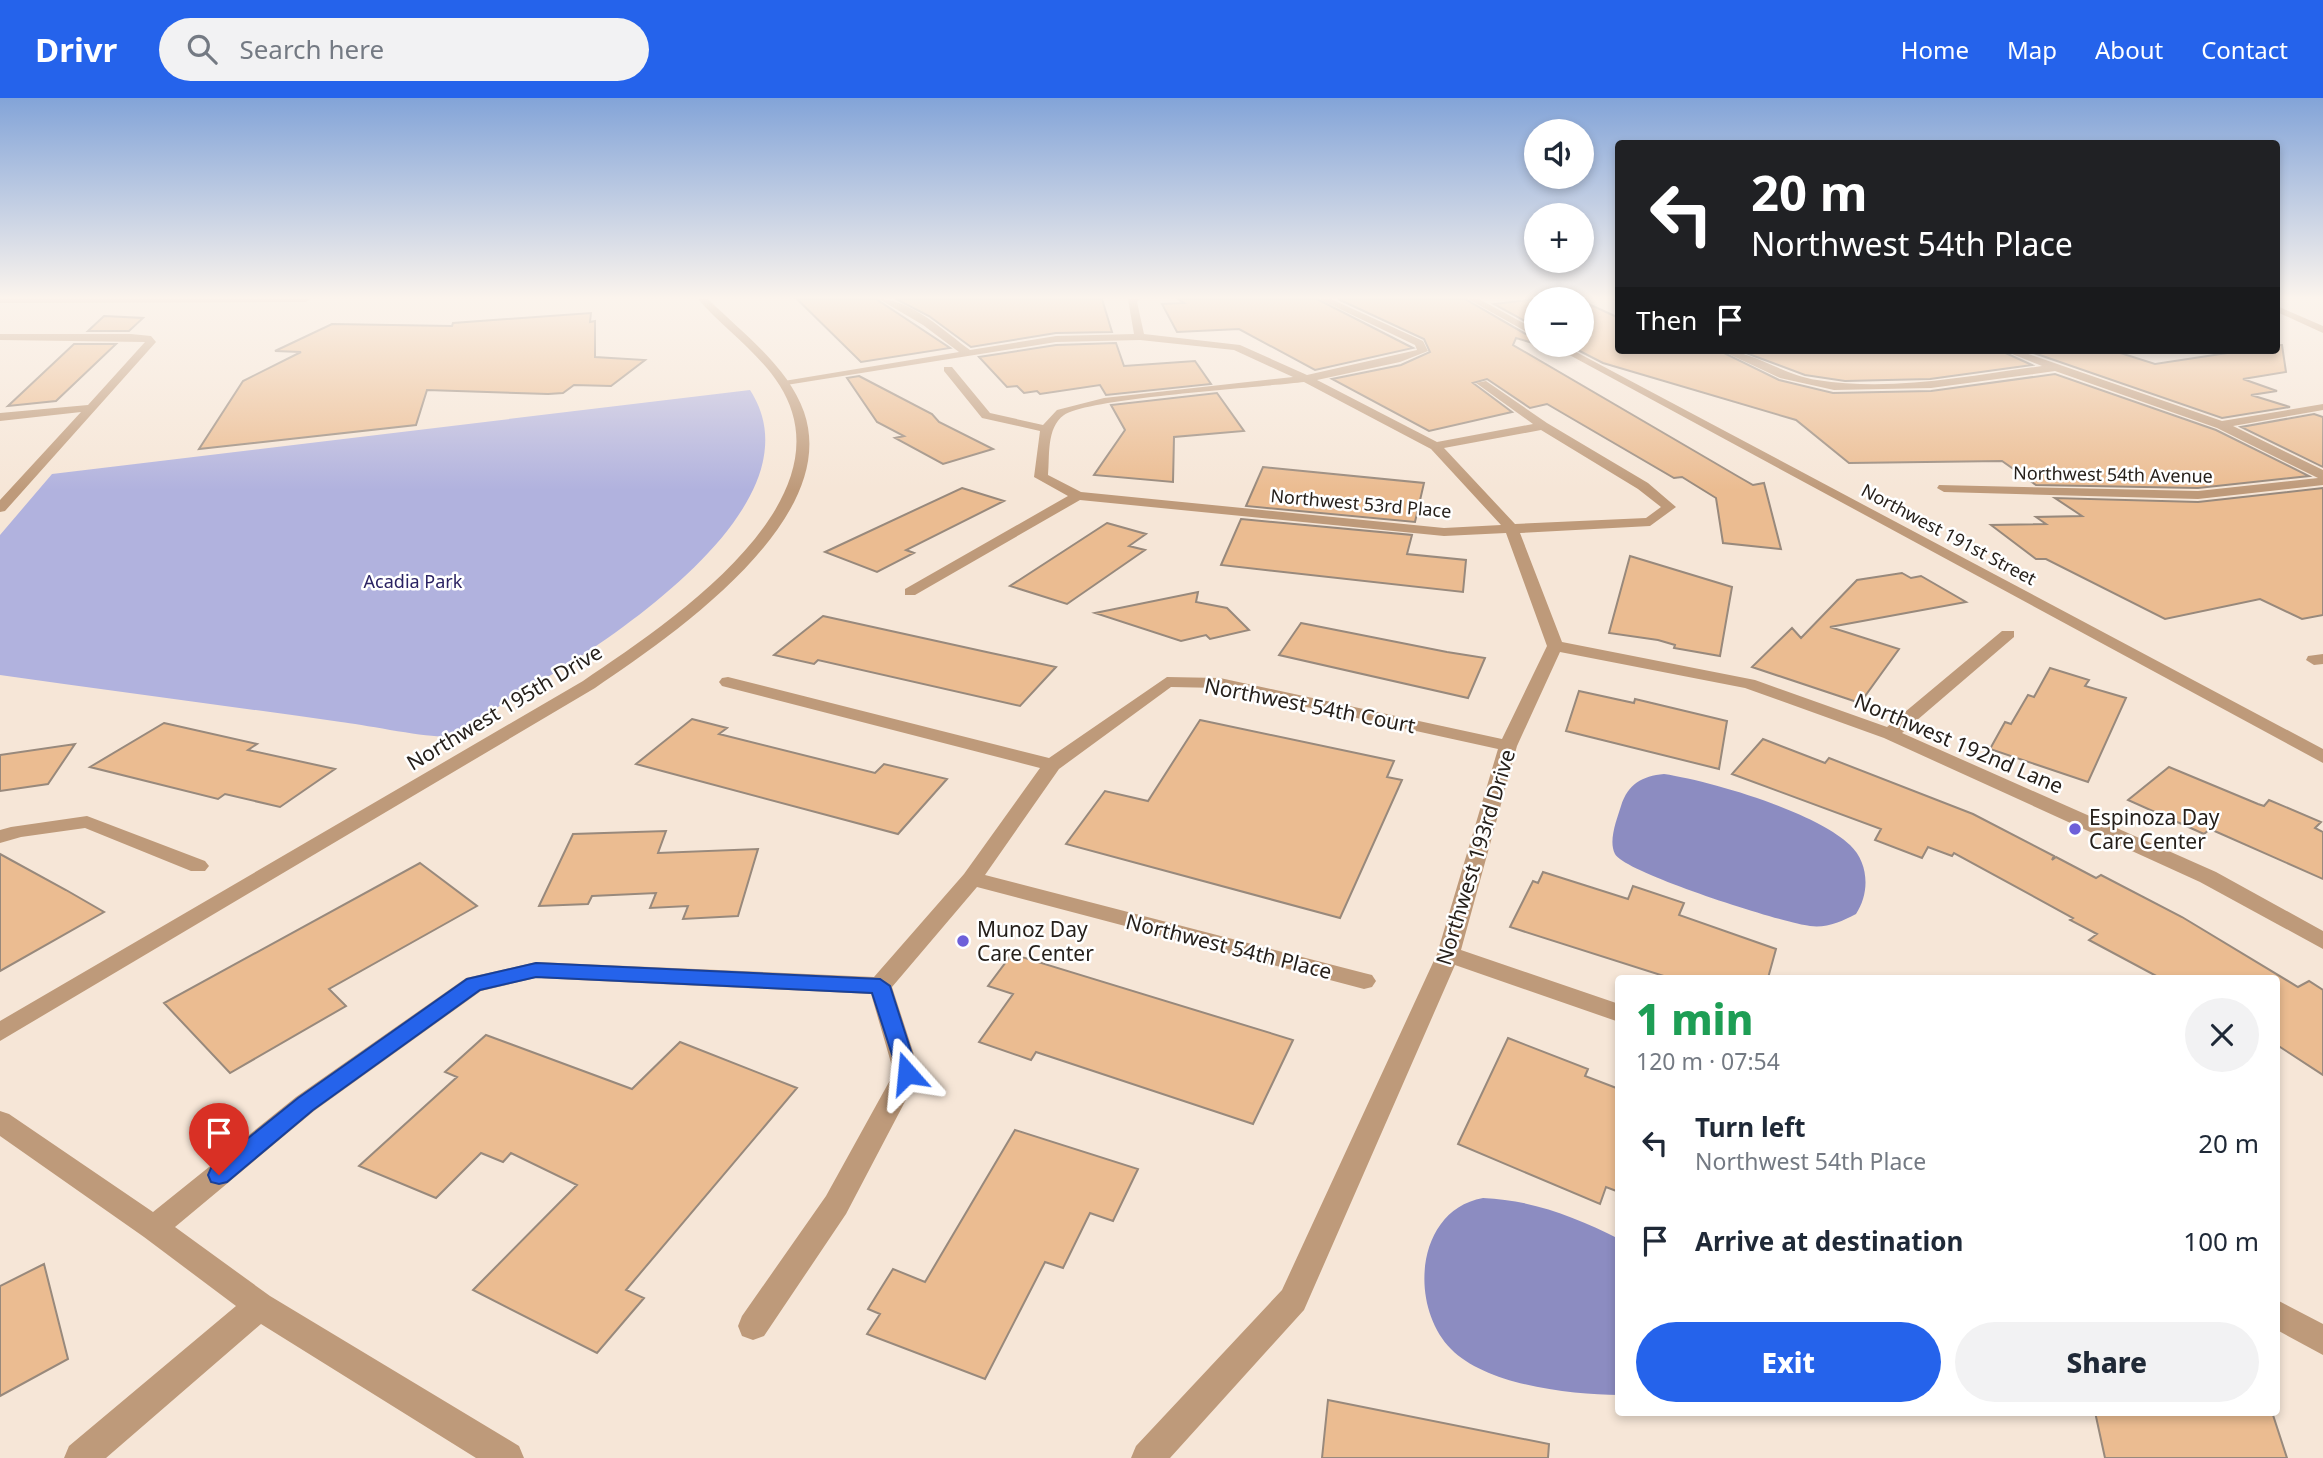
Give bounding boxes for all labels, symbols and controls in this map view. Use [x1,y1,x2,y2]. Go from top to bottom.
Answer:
search box [159,18,649,81]
text: Drivr [35,27,117,72]
icon: search [183,30,221,68]
text: Search here [239,31,384,67]
text: Home [1901,33,1969,66]
text: Map [2007,33,2057,66]
text: About [2095,33,2163,66]
text: Contact [2201,33,2288,66]
map controls [1524,119,1594,357]
button: sound [1524,119,1594,189]
text: 20 m [1751,159,1868,225]
icon: left [1636,168,1727,259]
button: + [1524,203,1594,273]
text: Northwest 54th Place [1751,222,2073,265]
button: − [1524,287,1594,357]
icon: arrive [1711,301,1749,339]
text: Then [1636,302,1697,338]
street label: Northwest 54th Avenue [2013,460,2213,488]
street label: Northwest 191st Street [1857,478,2041,591]
street label: Northwest 53rd Place [1270,483,1452,523]
park label: Acadia Park [364,569,463,593]
street label: Northwest 195th Drive [401,637,607,777]
street label: Northwest 54th Court [1202,671,1418,739]
street label: Northwest 192nd Lane [1850,686,2068,800]
street label: Northwest 193rd Drive [1429,746,1521,968]
place label: Espinoza Day Care Center [2089,803,2220,855]
marker: Espinoza Day Care Center [2067,821,2083,837]
street label: Northwest 54th Place [1123,907,1335,985]
place label: Munoz Day Care Center [977,915,1094,967]
marker: Munoz Day Care Center [955,933,971,949]
text: 1 min [1636,990,1753,1047]
button: close [2185,998,2259,1072]
position arrow [870,1036,944,1110]
text: 120 m · 07:54 [1636,1045,1780,1077]
pin [189,1103,249,1175]
text: Turn left [1695,1109,1806,1145]
icon: arrive [200,1114,238,1152]
icon: left [1636,1124,1674,1162]
text: 20 m [2198,1125,2259,1161]
text: Northwest 54th Place [1695,1145,1926,1177]
icon: arrive [1636,1222,1674,1260]
text: Arrive at destination [1695,1223,1964,1259]
text: 100 m [2183,1223,2259,1259]
button: Exit [1636,1322,1941,1402]
button: Share [1955,1322,2259,1402]

